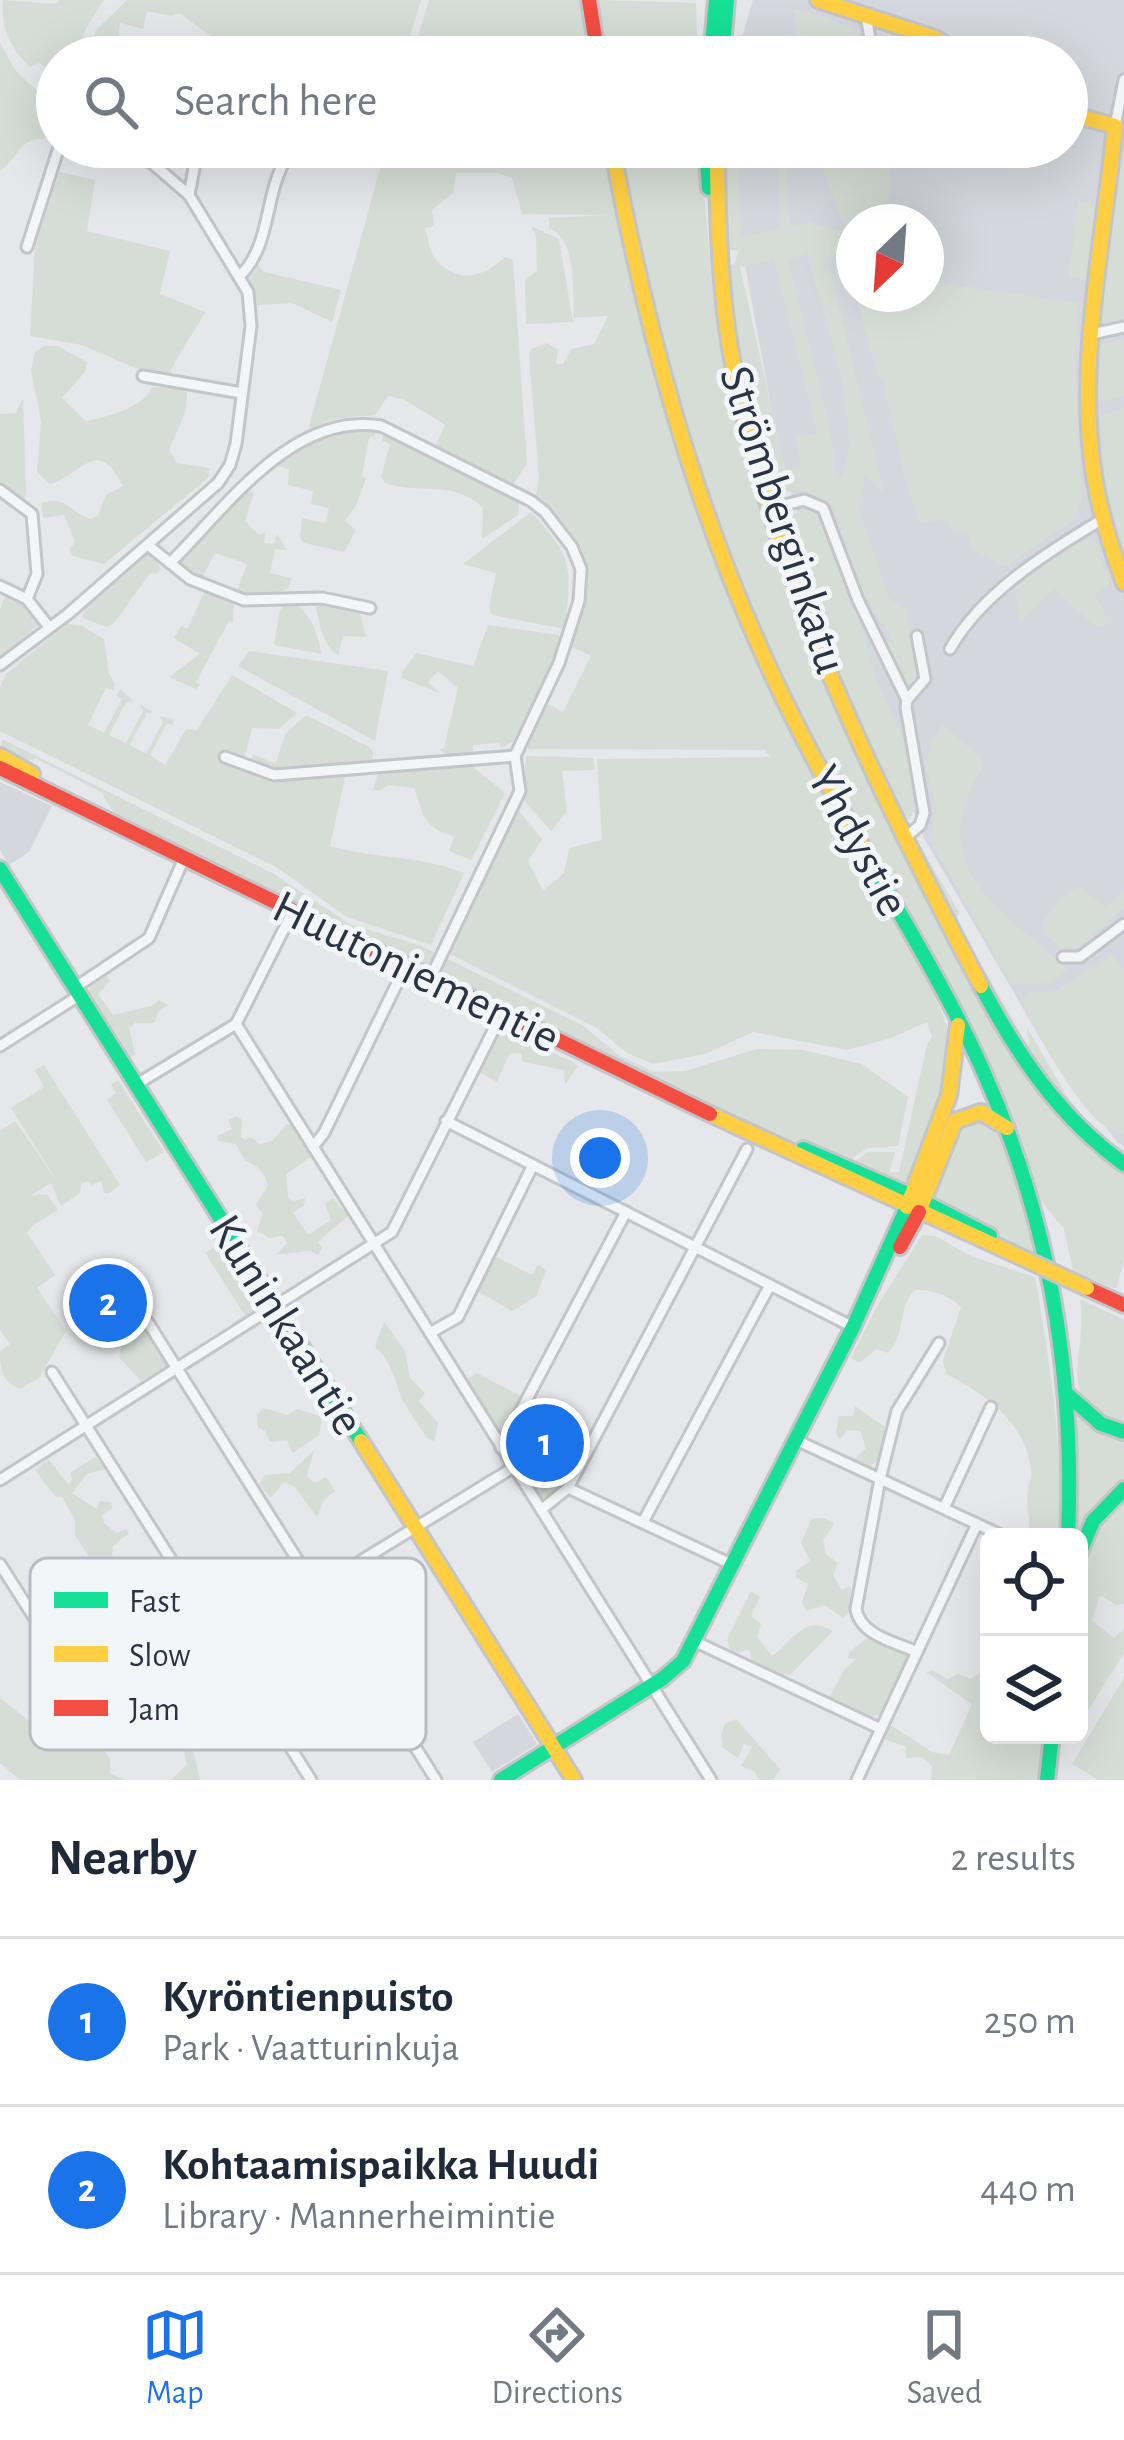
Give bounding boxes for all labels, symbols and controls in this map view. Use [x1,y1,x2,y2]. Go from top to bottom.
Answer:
search box [36,36,1088,168]
icon: search [78,69,144,135]
text: Search here [174,79,377,124]
north arrow [836,204,944,312]
street label: Strömberginkatu [710,360,854,679]
street label: Yhdystie [798,758,917,924]
street label: Huutoniementie [265,883,566,1063]
your location [570,1128,630,1188]
street label: Kuninkaantie [199,1207,372,1444]
pin: 2 [69,1258,147,1348]
pin: 1 [506,1398,584,1488]
map controls [980,1528,1088,1744]
button: locate [980,1528,1088,1636]
legend [30,1558,426,1750]
text: Fast [129,1586,181,1619]
button: layers [980,1636,1088,1744]
text: Slow [129,1640,190,1673]
text: Jam [129,1694,180,1727]
text: Nearby [48,1833,197,1884]
text: 2 results [950,1839,1076,1878]
text: Kyröntienpuisto [162,1975,454,2020]
text: 1 [80,2002,94,2041]
text: 250 m [984,2002,1076,2041]
text: Park · Vaatturinkuja [162,2029,460,2068]
text: Kohtaamispaikka Huudi [162,2143,599,2188]
text: 2 [78,2170,96,2209]
text: 440 m [980,2170,1076,2209]
text: Library · Mannerheimintie [162,2197,555,2236]
tab: Map [142,2302,208,2414]
tab: Directions [491,2302,623,2414]
tab: Saved [907,2302,982,2414]

